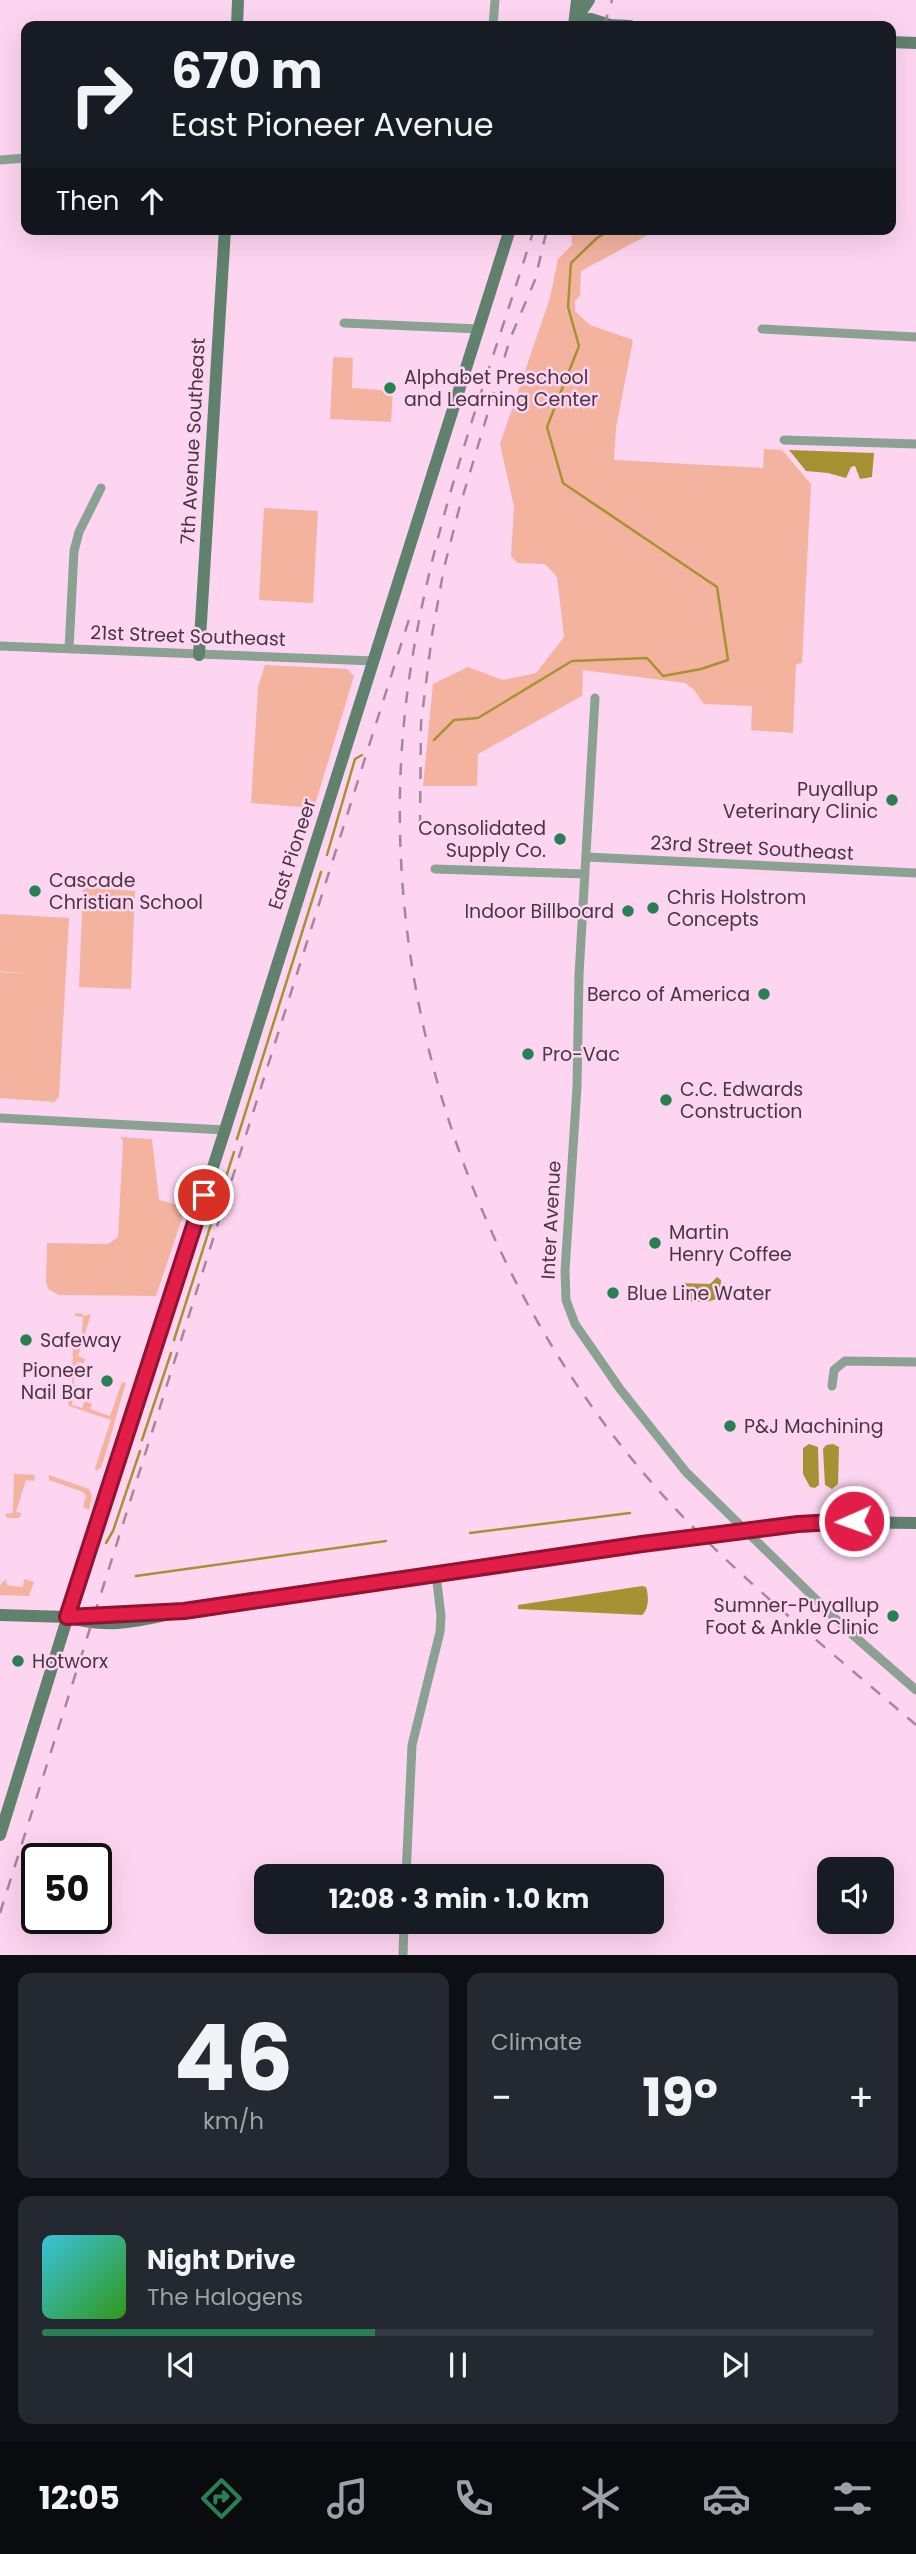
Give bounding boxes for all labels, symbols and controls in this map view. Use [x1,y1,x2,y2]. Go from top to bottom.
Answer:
text: 670 m [171,37,323,105]
icon: right [56,49,147,140]
text: East Pioneer Avenue [171,102,494,147]
icon: ahead [133,182,171,220]
text: Then [56,183,119,219]
street label: 7th Avenue Southeast [174,337,212,545]
place label: Alphabet Preschool and Learning Center [404,364,598,413]
marker: Alphabet Preschool and Learning Center [382,380,398,396]
street label: 21st Street Southeast [90,619,286,653]
place label: Puyallup Veterinary Clinic [723,776,878,825]
marker: Puyallup Veterinary Clinic [884,792,900,808]
street label: East Pioneer [261,795,323,913]
place label: Consolidated Supply Co. [418,815,546,864]
street label: 23rd Street Southeast [650,829,855,867]
marker: Consolidated Supply Co. [552,831,568,847]
place label: Cascade Christian School [49,867,203,916]
marker: Cascade Christian School [27,883,43,899]
place label: Chris Holstrom Concepts [667,884,806,933]
place label: Indoor Billboard [464,898,614,925]
marker: Chris Holstrom Concepts [645,900,661,916]
marker: Indoor Billboard [620,903,636,919]
place label: Berco of America [587,981,750,1008]
marker: Berco of America [756,986,772,1002]
place label: Pro-Vac [542,1041,620,1068]
marker: Pro-Vac [520,1046,536,1062]
place label: C.C. Edwards Construction [680,1076,803,1125]
marker: C.C. Edwards Construction [658,1092,674,1108]
street label: Inter Avenue [534,1160,568,1280]
pin [174,1165,234,1225]
icon: arrive [185,1176,223,1214]
place label: Martin Henry Coffee [669,1219,792,1268]
marker: Martin Henry Coffee [647,1235,663,1251]
place label: Blue Line Water [627,1280,771,1307]
marker: Blue Line Water [605,1285,621,1301]
place label: Safeway [40,1327,121,1354]
marker: Safeway [18,1332,34,1348]
place label: Pioneer Nail Bar [21,1357,93,1406]
marker: Pioneer Nail Bar [99,1373,115,1389]
place label: P&J Machining [744,1413,884,1440]
marker: P&J Machining [722,1418,738,1434]
position arrow [817,1484,891,1558]
place label: Sumner-Puyallup Foot & Ankle Clinic [705,1592,879,1641]
marker: Sumner-Puyallup Foot & Ankle Clinic [885,1608,901,1624]
place label: Hotworx [32,1648,108,1675]
marker: Hotworx [10,1653,26,1669]
speed limit sign: 50 [21,1843,112,1934]
map controls [817,1857,894,1934]
button: sound [817,1857,894,1934]
text: 12:08 · 3 min · 1.0 km [329,1881,589,1917]
text: 46 [174,1994,293,2122]
text: Climate [491,2026,582,2058]
text: 19° [642,2061,718,2134]
text: − [491,2071,512,2124]
text: + [848,2071,874,2124]
text: km/h [203,2105,264,2137]
text: Night Drive [147,2242,295,2278]
text: The Halogens [147,2281,303,2313]
icon: previous [162,2346,200,2384]
icon: pause [439,2346,477,2384]
icon: next [716,2346,754,2384]
icon: directions [197,2474,246,2523]
icon: music [323,2474,372,2523]
icon: phone [449,2474,498,2523]
icon: climate [576,2474,625,2523]
icon: car [702,2474,751,2523]
icon: filters [828,2474,877,2523]
text: 12:05 [39,2475,120,2520]

